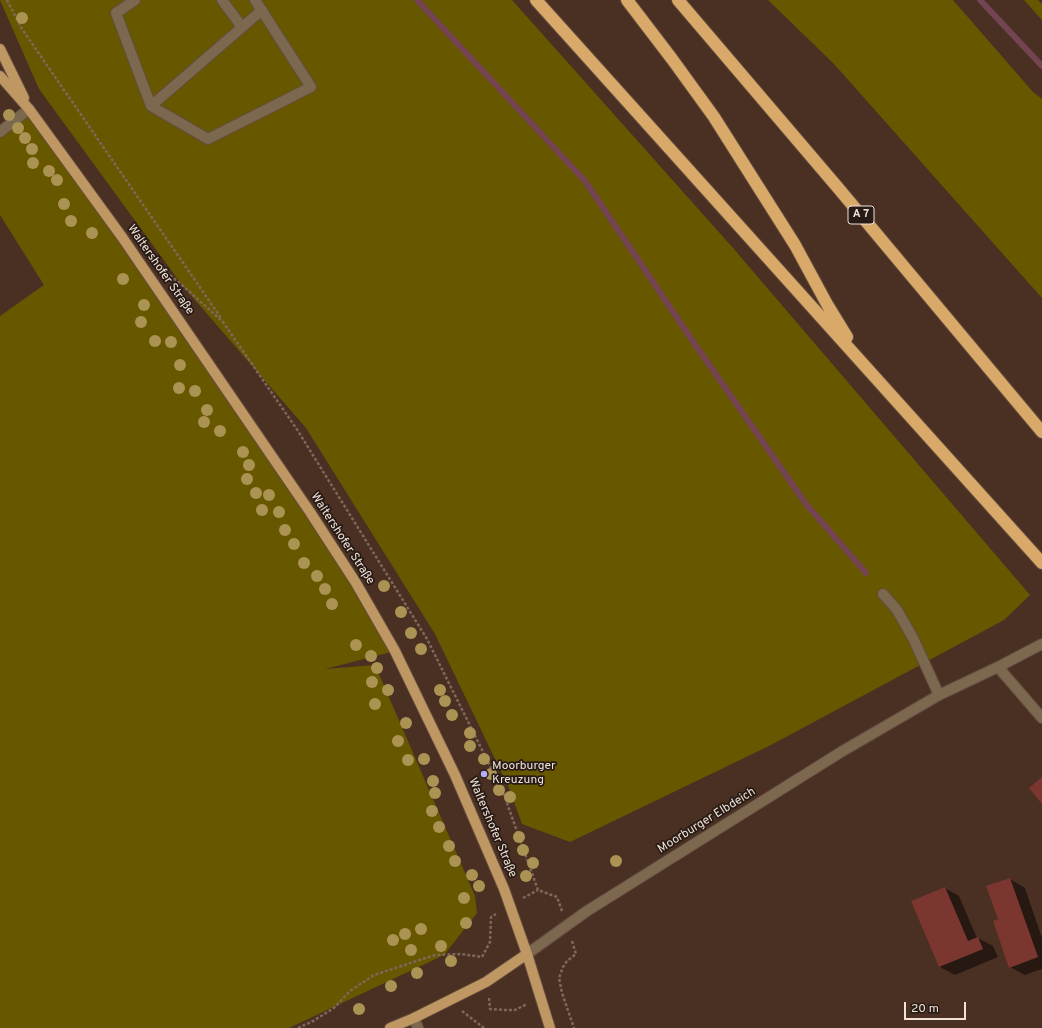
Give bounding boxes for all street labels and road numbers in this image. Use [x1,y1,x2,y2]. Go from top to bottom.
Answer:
road number: A 7 [848,206,874,224]
street label: Waltershofer Straße [124,222,196,318]
street label: Waltershofer Straße [307,490,377,588]
street label: Waltershofer Straße [465,776,519,880]
street label: Moorburger Elbdeich [655,785,759,857]

